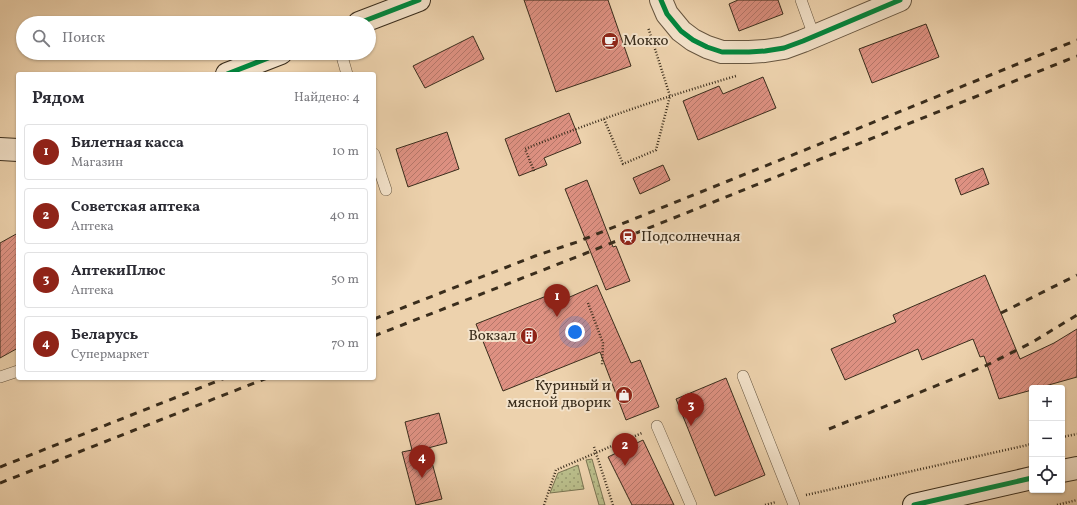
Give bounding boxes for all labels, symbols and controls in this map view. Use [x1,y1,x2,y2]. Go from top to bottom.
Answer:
search box [16,16,376,60]
icon: search [30,27,52,49]
text: Поиск [62,28,105,49]
cafe icon: Мокко [600,31,620,51]
place label: Мокко [623,31,668,52]
text: Рядом [32,87,85,110]
text: Найдено: 4 [294,89,360,107]
text: Билетная касса [71,133,184,154]
text: 1 [43,143,49,161]
text: 10 m [332,143,359,161]
text: Магазин [71,154,123,172]
text: Советская аптека [71,197,200,218]
text: 2 [43,207,49,225]
text: 40 m [330,207,359,225]
text: Аптека [71,218,114,236]
station icon: Подсолнечная [618,227,638,247]
place label: Подсолнечная [641,227,740,248]
text: АптекиПлюс [71,261,165,282]
text: 3 [43,271,49,289]
text: 50 m [331,271,359,289]
text: Аптека [71,282,114,300]
pin: 1 [544,284,570,317]
your location [565,322,585,342]
text: Беларусь [71,325,138,346]
place label: Вокзал [469,326,516,347]
building icon: Вокзал [519,326,539,346]
text: 4 [42,335,50,353]
text: 70 m [331,335,359,353]
text: Супермаркет [71,346,149,364]
place label: Куриный и мясной дворик [507,376,611,414]
shop icon: Куриный и мясной дворик [614,385,634,405]
map controls [1029,385,1065,493]
button: + [1029,385,1065,421]
pin: 3 [678,393,704,426]
button: − [1029,421,1065,457]
pin: 2 [612,433,638,466]
pin: 4 [409,445,435,478]
button: locate [1029,457,1065,493]

